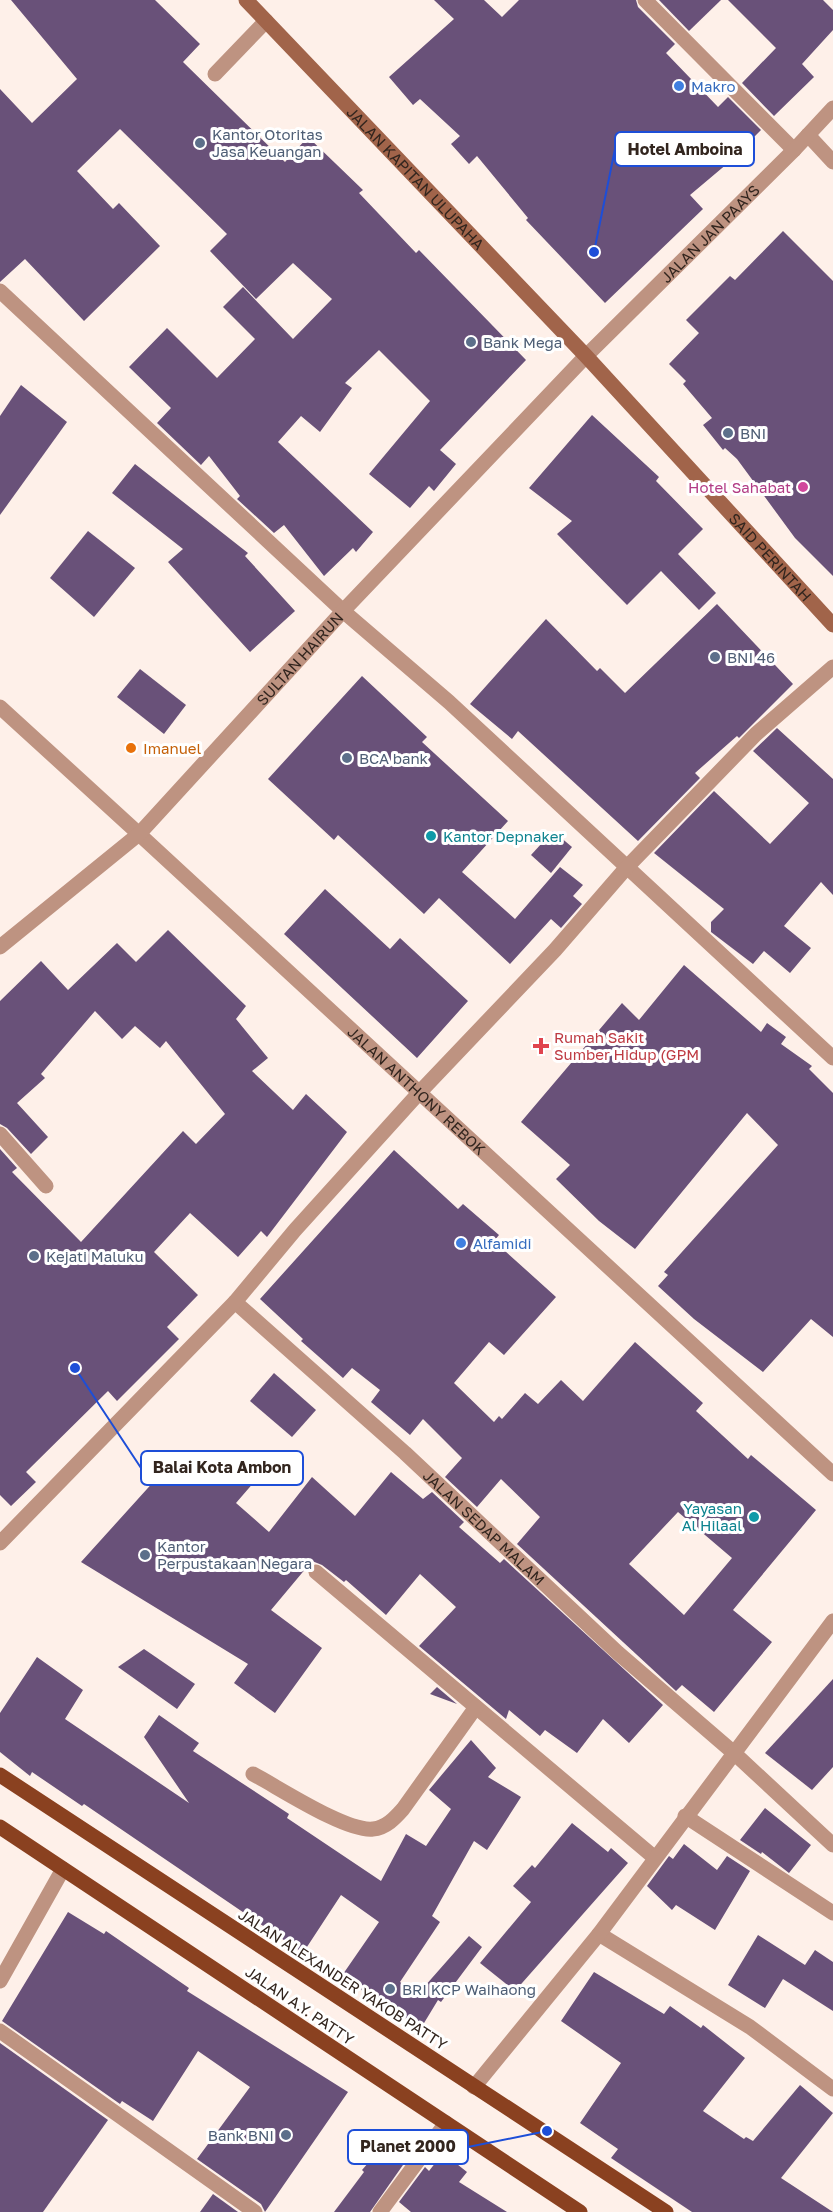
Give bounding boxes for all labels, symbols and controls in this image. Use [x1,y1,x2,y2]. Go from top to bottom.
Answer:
place label: Makro [691,77,736,95]
marker: Makro [672,79,686,93]
street label: JALAN KAPITAN ULUPAHA [343,103,488,253]
place label: Kantor Otoritas Jasa Keuangan [212,125,323,160]
callout: Hotel Amboina [615,132,754,166]
marker: Kantor Otoritas Jasa Keuangan [193,136,207,150]
text: Hotel Amboina [627,139,743,159]
street label: JALAN JAN PAAYS [657,181,763,286]
place label: Bank Mega [483,333,562,351]
marker: Bank Mega [464,335,478,349]
place label: BNI [740,424,766,442]
marker: BNI [721,426,735,440]
place label: Hotel Sahabat [688,478,791,496]
marker: Hotel Sahabat [796,480,810,494]
street label: SAID PERINTAH [725,509,815,605]
street label: SULTAN HAIRUN [252,608,347,709]
place label: BNI 46 [727,648,775,666]
marker: BNI 46 [708,650,722,664]
place label: Imanuel [143,739,201,757]
marker: Imanuel [124,741,138,755]
place label: BCA bank [359,749,429,767]
marker: BCA bank [340,751,354,765]
place label: Kantor Depnaker [443,827,564,845]
marker: Kantor Depnaker [424,829,438,843]
street label: JALAN ANTHONY REBOK [344,1022,490,1158]
place label: Rumah Sakit Sumber Hidup (GPM [554,1028,699,1063]
marker: Rumah Sakit Sumber Hidup (GPM [532,1037,550,1055]
place label: Alfamidi [473,1234,531,1252]
marker: Alfamidi [454,1236,468,1250]
place label: Kejati Maluku [46,1247,144,1265]
marker: Kejati Maluku [27,1249,41,1263]
callout: Balai Kota Ambon [141,1451,303,1485]
text: Balai Kota Ambon [153,1457,291,1477]
street label: JALAN SEDAP MALAM [420,1466,549,1589]
place label: Yayasan Al Hilaal [682,1499,742,1534]
marker: Yayasan Al Hilaal [747,1510,761,1524]
place label: Kantor Perpustakaan Negara [157,1537,312,1572]
marker: Kantor Perpustakaan Negara [138,1548,152,1562]
street label: JALAN ALEXANDER YAKOB PATTY [235,1905,451,2053]
street label: JALAN A.Y. PATTY [242,1962,358,2048]
place label: BRI KCP Waihaong [402,1980,536,1998]
marker: BRI KCP Waihaong [383,1982,397,1996]
place label: Bank BNI [208,2126,274,2144]
marker: Bank BNI [279,2128,293,2142]
callout: Planet 2000 [348,2130,468,2164]
text: Planet 2000 [360,2136,456,2156]

